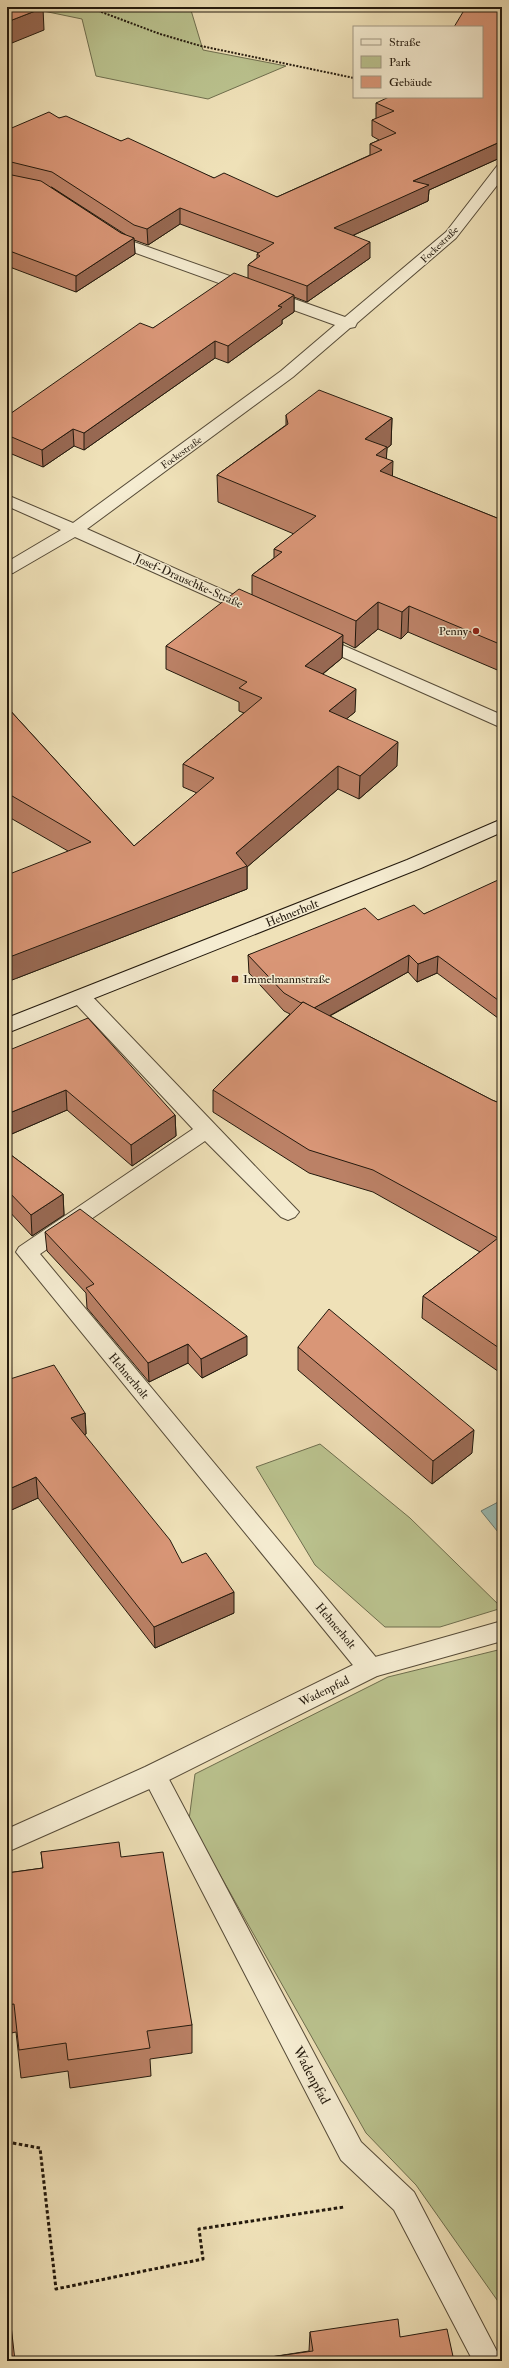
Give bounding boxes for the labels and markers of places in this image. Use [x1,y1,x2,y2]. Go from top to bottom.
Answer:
place label: Penny [439,624,469,639]
marker: Penny [471,626,481,636]
place label: Immelmannstraße [243,972,330,987]
marker: Immelmannstraße [230,974,240,984]

